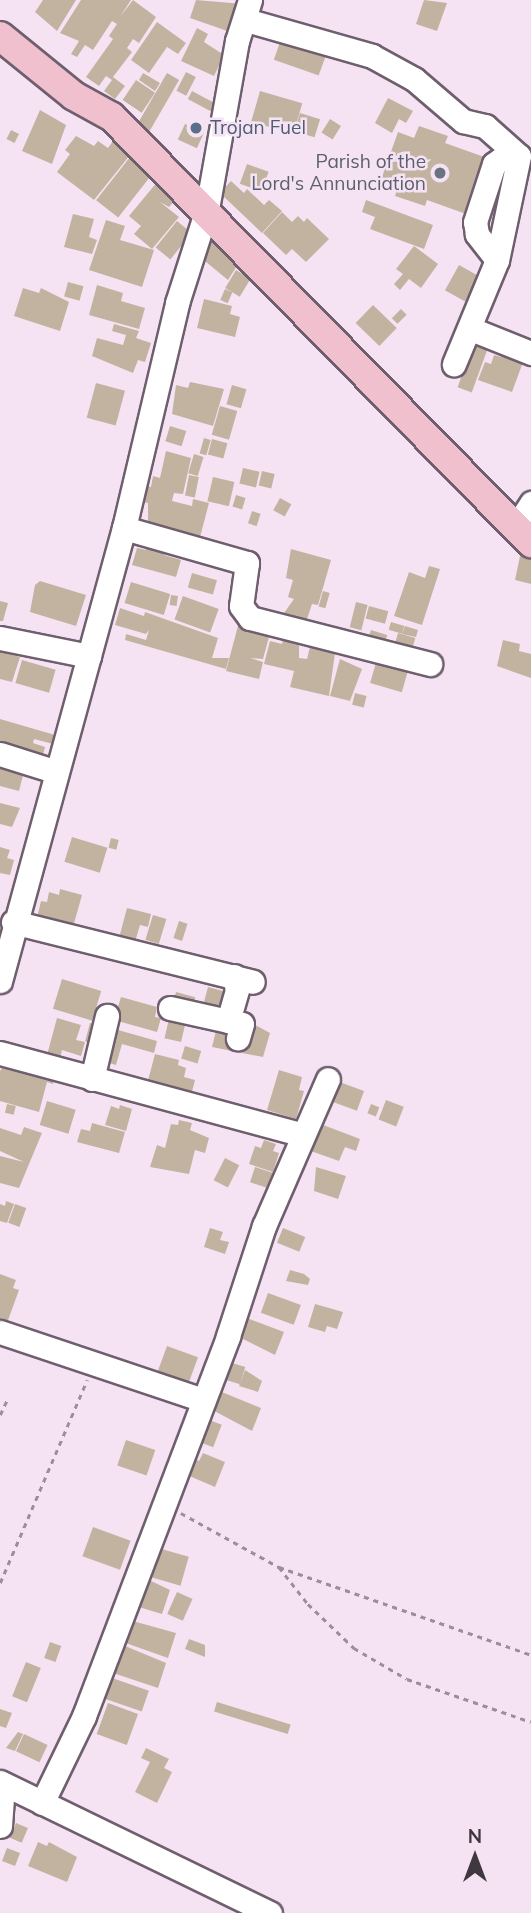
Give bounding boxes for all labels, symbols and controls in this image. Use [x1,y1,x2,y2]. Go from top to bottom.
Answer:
place label: Trojan Fuel [210,117,306,139]
marker: Trojan Fuel [188,120,204,136]
place label: Parish of the Lord's Annunciation [251,151,426,195]
marker: Parish of the Lord's Annunciation [432,165,448,181]
north arrow [440,1822,510,1892]
text: N [468,1824,482,1848]

